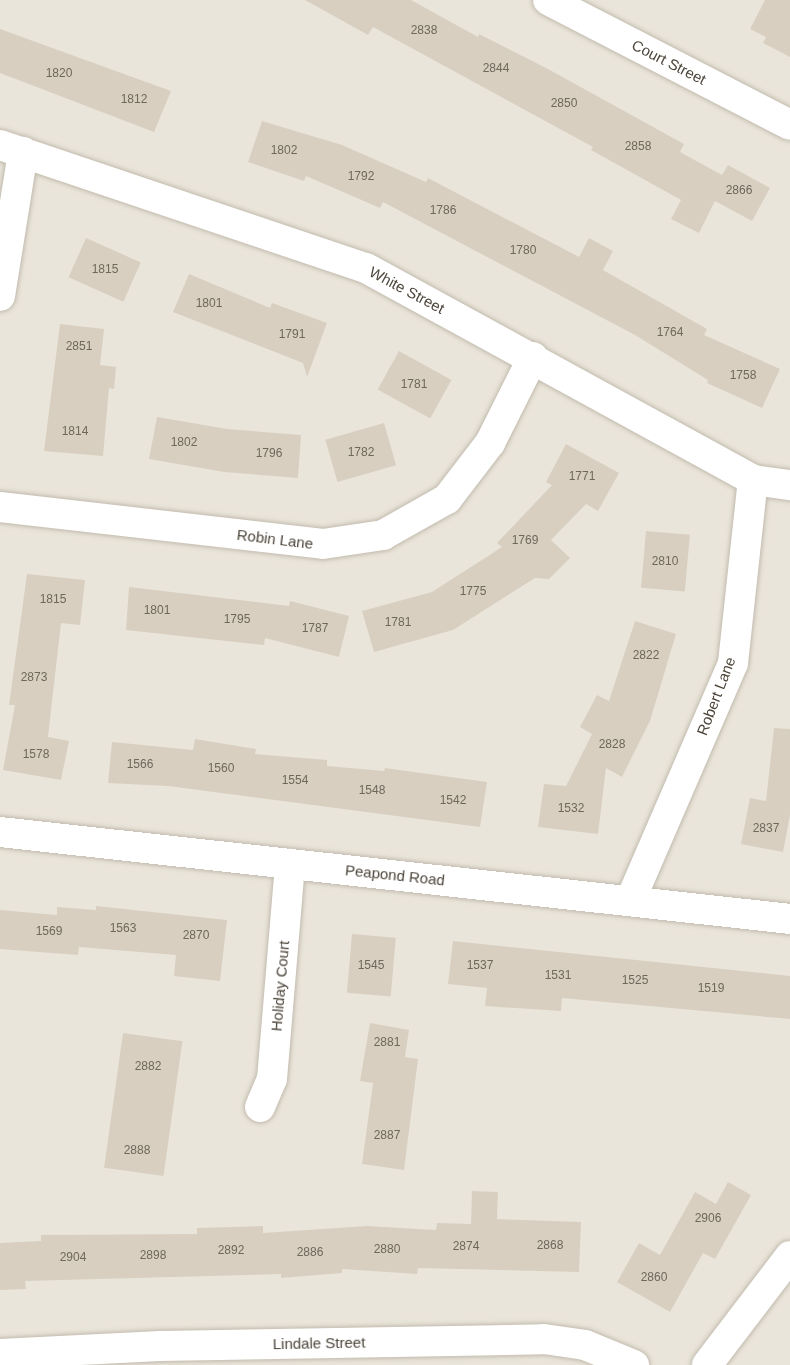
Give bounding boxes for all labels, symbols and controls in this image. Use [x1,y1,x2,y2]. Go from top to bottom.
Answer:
house number: 2838 [411,24,437,38]
street label: Court Street [629,36,709,88]
house number: 2844 [483,62,509,76]
house number: 1820 [46,67,72,81]
house number: 1812 [121,93,147,107]
house number: 2850 [551,97,577,111]
house number: 2858 [625,140,651,154]
house number: 1802 [271,144,297,158]
house number: 1792 [348,170,374,184]
house number: 2866 [726,184,752,198]
house number: 1786 [430,204,456,218]
house number: 1780 [510,244,536,258]
house number: 1815 [92,263,118,277]
street label: White Street [366,263,448,317]
house number: 1801 [196,297,222,311]
house number: 1764 [657,326,683,340]
house number: 1791 [279,328,305,342]
house number: 2851 [66,340,92,354]
house number: 1758 [730,369,756,383]
house number: 1781 [401,378,427,392]
house number: 1814 [62,425,88,439]
house number: 1802 [171,436,197,450]
house number: 1782 [348,446,374,460]
house number: 1796 [256,447,282,461]
house number: 1771 [569,470,595,484]
street label: Robin Lane [236,525,314,553]
house number: 1769 [512,534,538,548]
house number: 2810 [652,555,678,569]
house number: 1775 [460,585,486,599]
house number: 1815 [40,593,66,607]
house number: 1801 [144,604,170,618]
house number: 1795 [224,613,250,627]
house number: 1781 [385,616,411,630]
house number: 1787 [302,622,328,636]
house number: 2822 [633,649,659,663]
street label: Robert Lane [693,654,739,738]
house number: 2873 [21,671,47,685]
house number: 2828 [599,738,625,752]
house number: 1578 [23,748,49,762]
house number: 1566 [127,758,153,772]
house number: 1560 [208,762,234,776]
house number: 1554 [282,774,308,788]
house number: 1548 [359,784,385,798]
house number: 1542 [440,794,466,808]
house number: 1532 [558,802,584,816]
house number: 2837 [753,822,779,836]
street label: Peapond Road [344,861,446,889]
house number: 1563 [110,922,136,936]
house number: 1569 [36,925,62,939]
house number: 2870 [183,929,209,943]
street label: Holiday Court [267,940,293,1032]
house number: 1545 [358,959,384,973]
house number: 1537 [467,959,493,973]
house number: 1531 [545,969,571,983]
house number: 1525 [622,974,648,988]
house number: 1519 [698,982,724,996]
house number: 2881 [374,1036,400,1050]
house number: 2882 [135,1060,161,1074]
house number: 2887 [374,1129,400,1143]
house number: 2888 [124,1144,150,1158]
house number: 2906 [695,1212,721,1226]
house number: 2868 [537,1239,563,1253]
house number: 2874 [453,1240,479,1254]
house number: 2880 [374,1243,400,1257]
house number: 2892 [218,1244,244,1258]
house number: 2886 [297,1246,323,1260]
house number: 2898 [140,1249,166,1263]
house number: 2904 [60,1251,86,1265]
house number: 2860 [641,1271,667,1285]
street label: Lindale Street [273,1333,365,1353]

